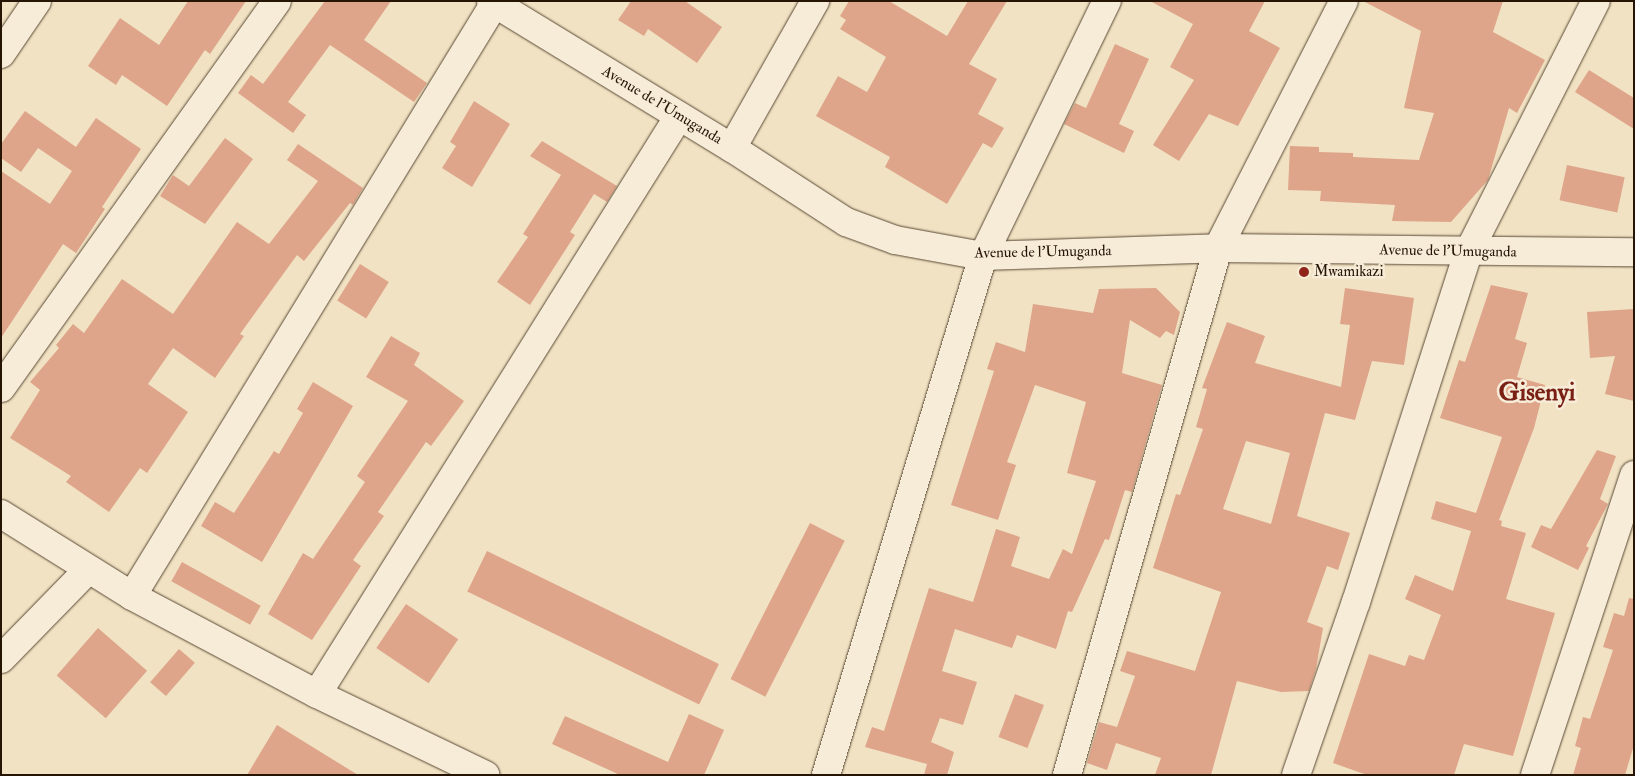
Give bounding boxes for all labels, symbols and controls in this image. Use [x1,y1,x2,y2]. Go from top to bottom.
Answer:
street label: Avenue de l'Umuganda [599,62,725,148]
street label: Avenue de l'Umuganda [1379,241,1517,261]
street label: Avenue de l'Umuganda [974,242,1112,262]
place label: Mwamikazi [1314,263,1384,281]
marker: Mwamikazi [1298,266,1310,278]
district label: Gisenyi [1499,378,1575,408]

